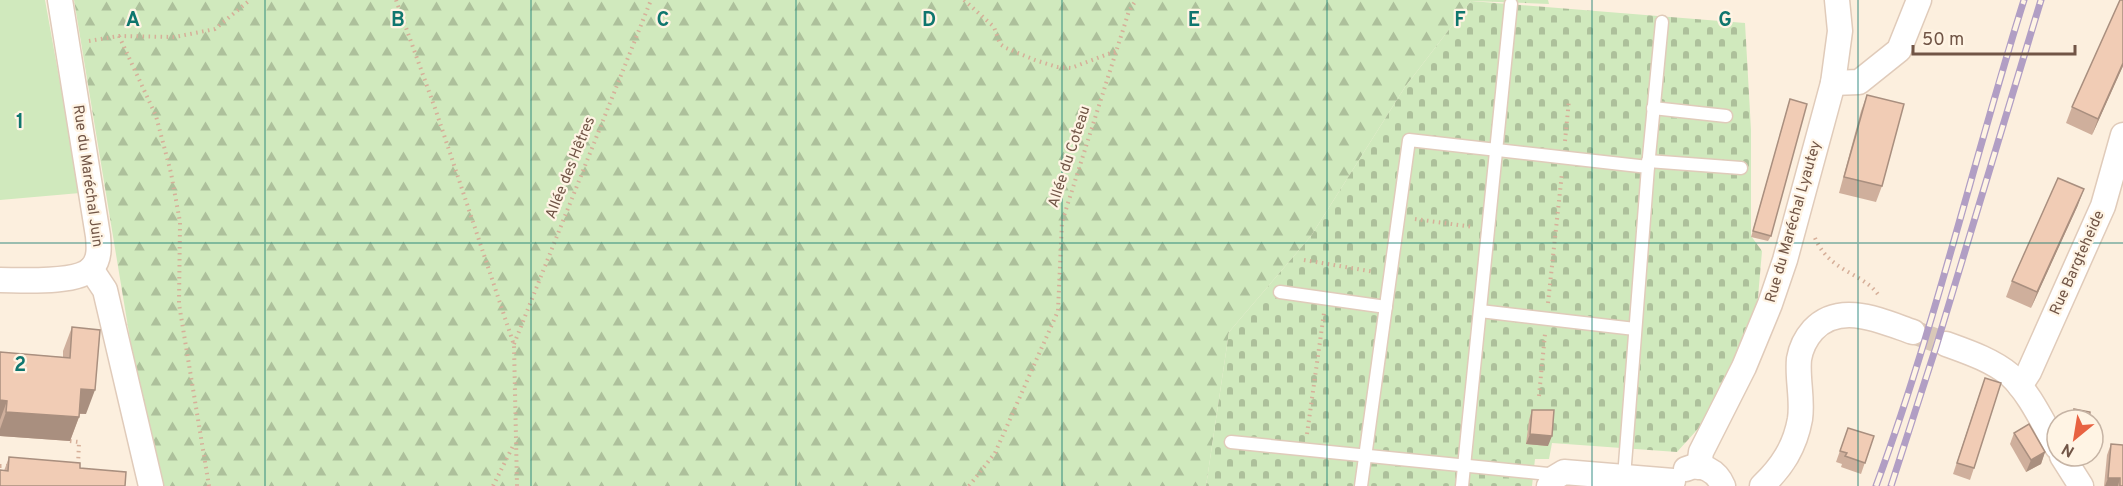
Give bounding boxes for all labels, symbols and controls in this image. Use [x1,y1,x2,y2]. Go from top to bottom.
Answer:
text: A [126,8,140,34]
text: B [391,8,405,34]
text: C [657,8,669,34]
text: D [922,8,936,34]
text: E [1188,8,1200,34]
text: F [1454,8,1466,34]
text: G [1718,8,1732,34]
scale bar [1913,18,2075,56]
text: 50 m [1922,29,1964,52]
street label: Rue du Maréchal Juin [68,104,106,248]
street label: Allée du Coteau [1045,104,1095,210]
text: 1 [16,110,24,136]
street label: Allée des Hêtres [542,114,600,222]
street label: Rue du Maréchal Lyautey [1762,139,1826,305]
street label: Rue Bargteheide [2046,208,2110,318]
text: 2 [14,353,26,379]
north arrow [2045,408,2105,468]
text: N [2059,438,2078,461]

